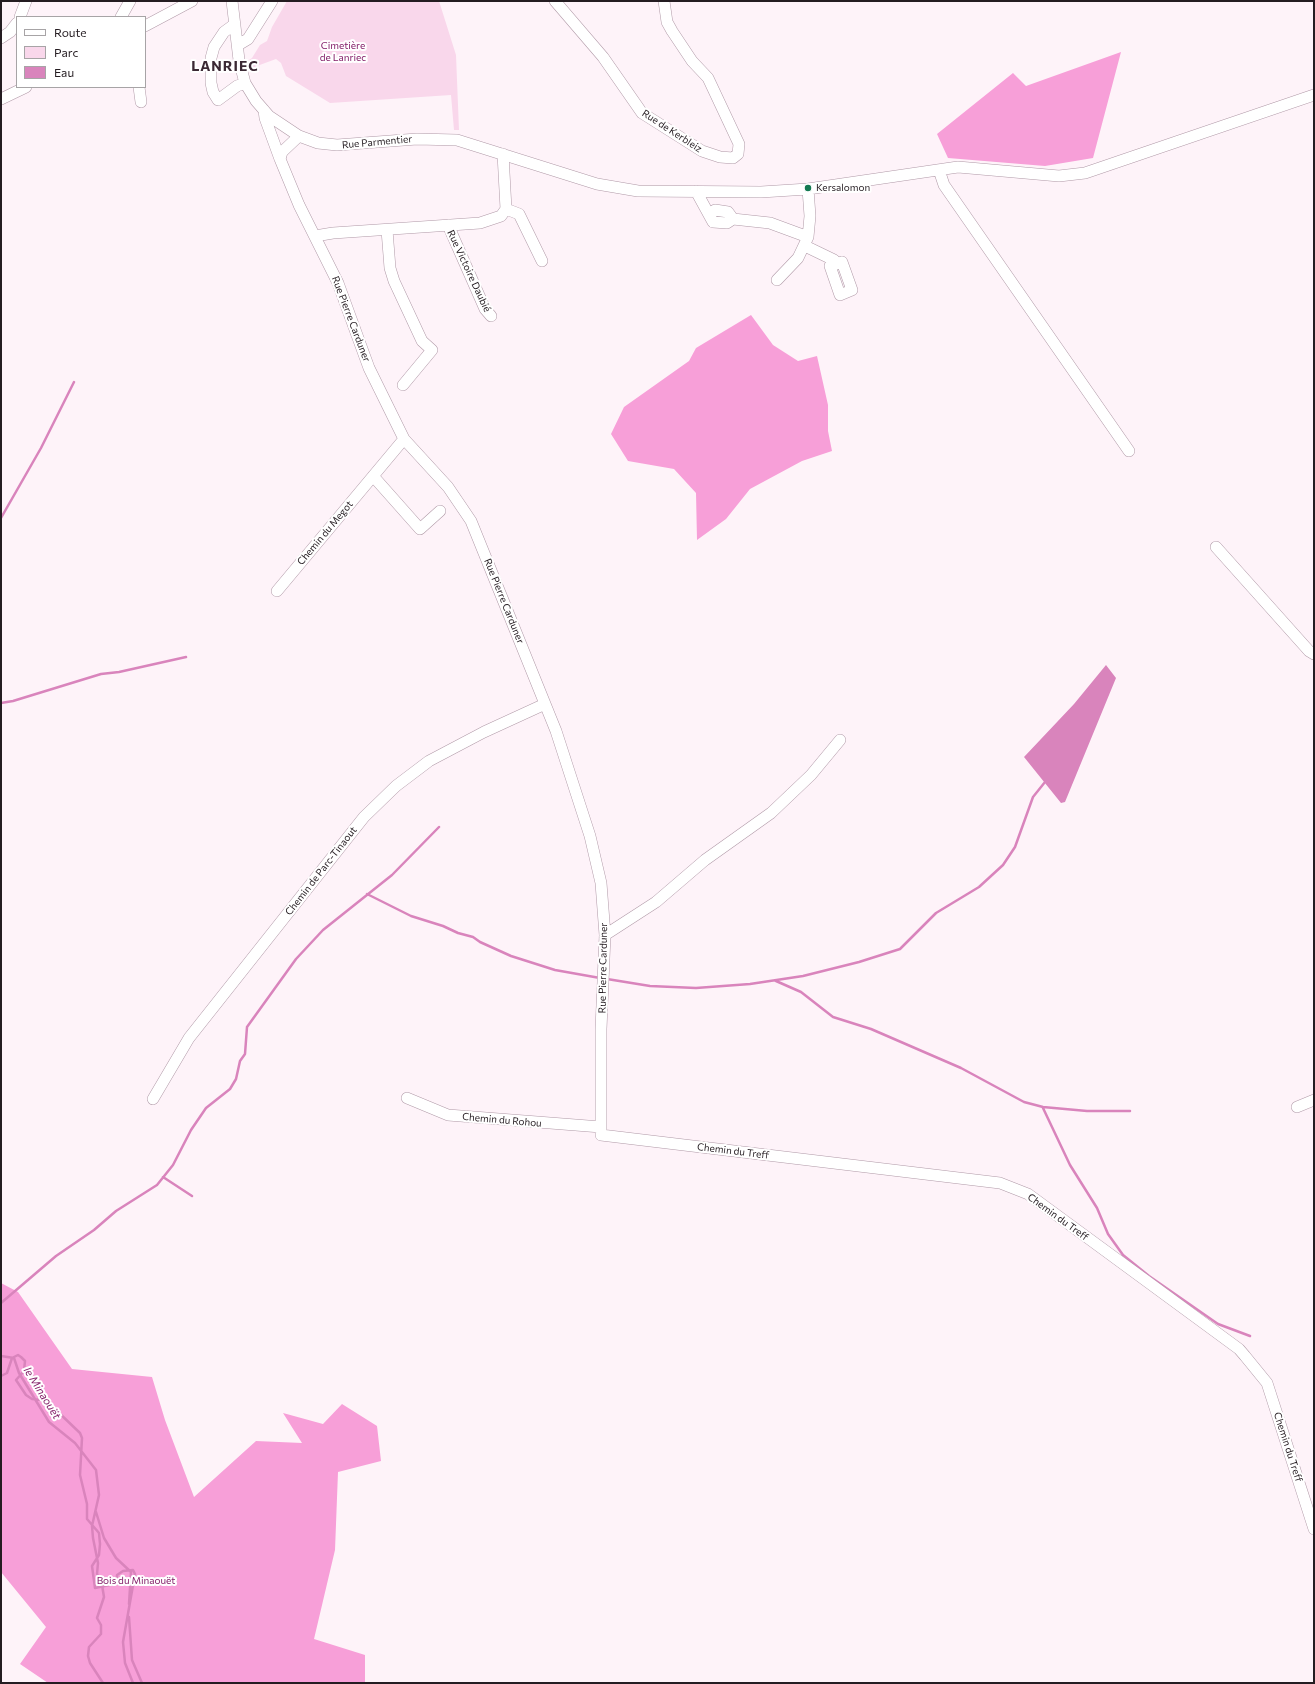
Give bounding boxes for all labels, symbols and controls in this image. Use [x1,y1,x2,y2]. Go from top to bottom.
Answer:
legend [16,16,146,88]
text: Route [54,25,87,39]
park label: Cimetière de Lanriec [320,40,366,64]
text: Parc [54,45,78,59]
district label: LANRIEC [191,58,259,74]
text: Eau [54,65,74,79]
street label: Rue de Kerbleiz [640,107,704,155]
street label: Rue Parmentier [341,133,413,151]
place label: Kersalomon [816,182,870,194]
marker: Kersalomon [803,183,813,193]
street label: Rue Victoire Daubié [445,228,493,314]
street label: Rue Pierre Carduner [329,274,373,364]
street label: Chemin du Megot [295,498,355,568]
street label: Rue Pierre Carduner [481,557,527,645]
street label: Chemin de Parc-Tinaout [283,824,359,918]
street label: Rue Pierre Carduner [596,922,610,1014]
street label: Chemin du Rohou [462,1111,542,1129]
street label: Chemin du Treff [696,1141,770,1161]
street label: Chemin du Treff [1025,1191,1091,1243]
water label: le Minaouët [21,1364,63,1422]
street label: Chemin du Treff [1271,1411,1305,1483]
park label: Bois du Minaouët [97,1575,175,1587]

